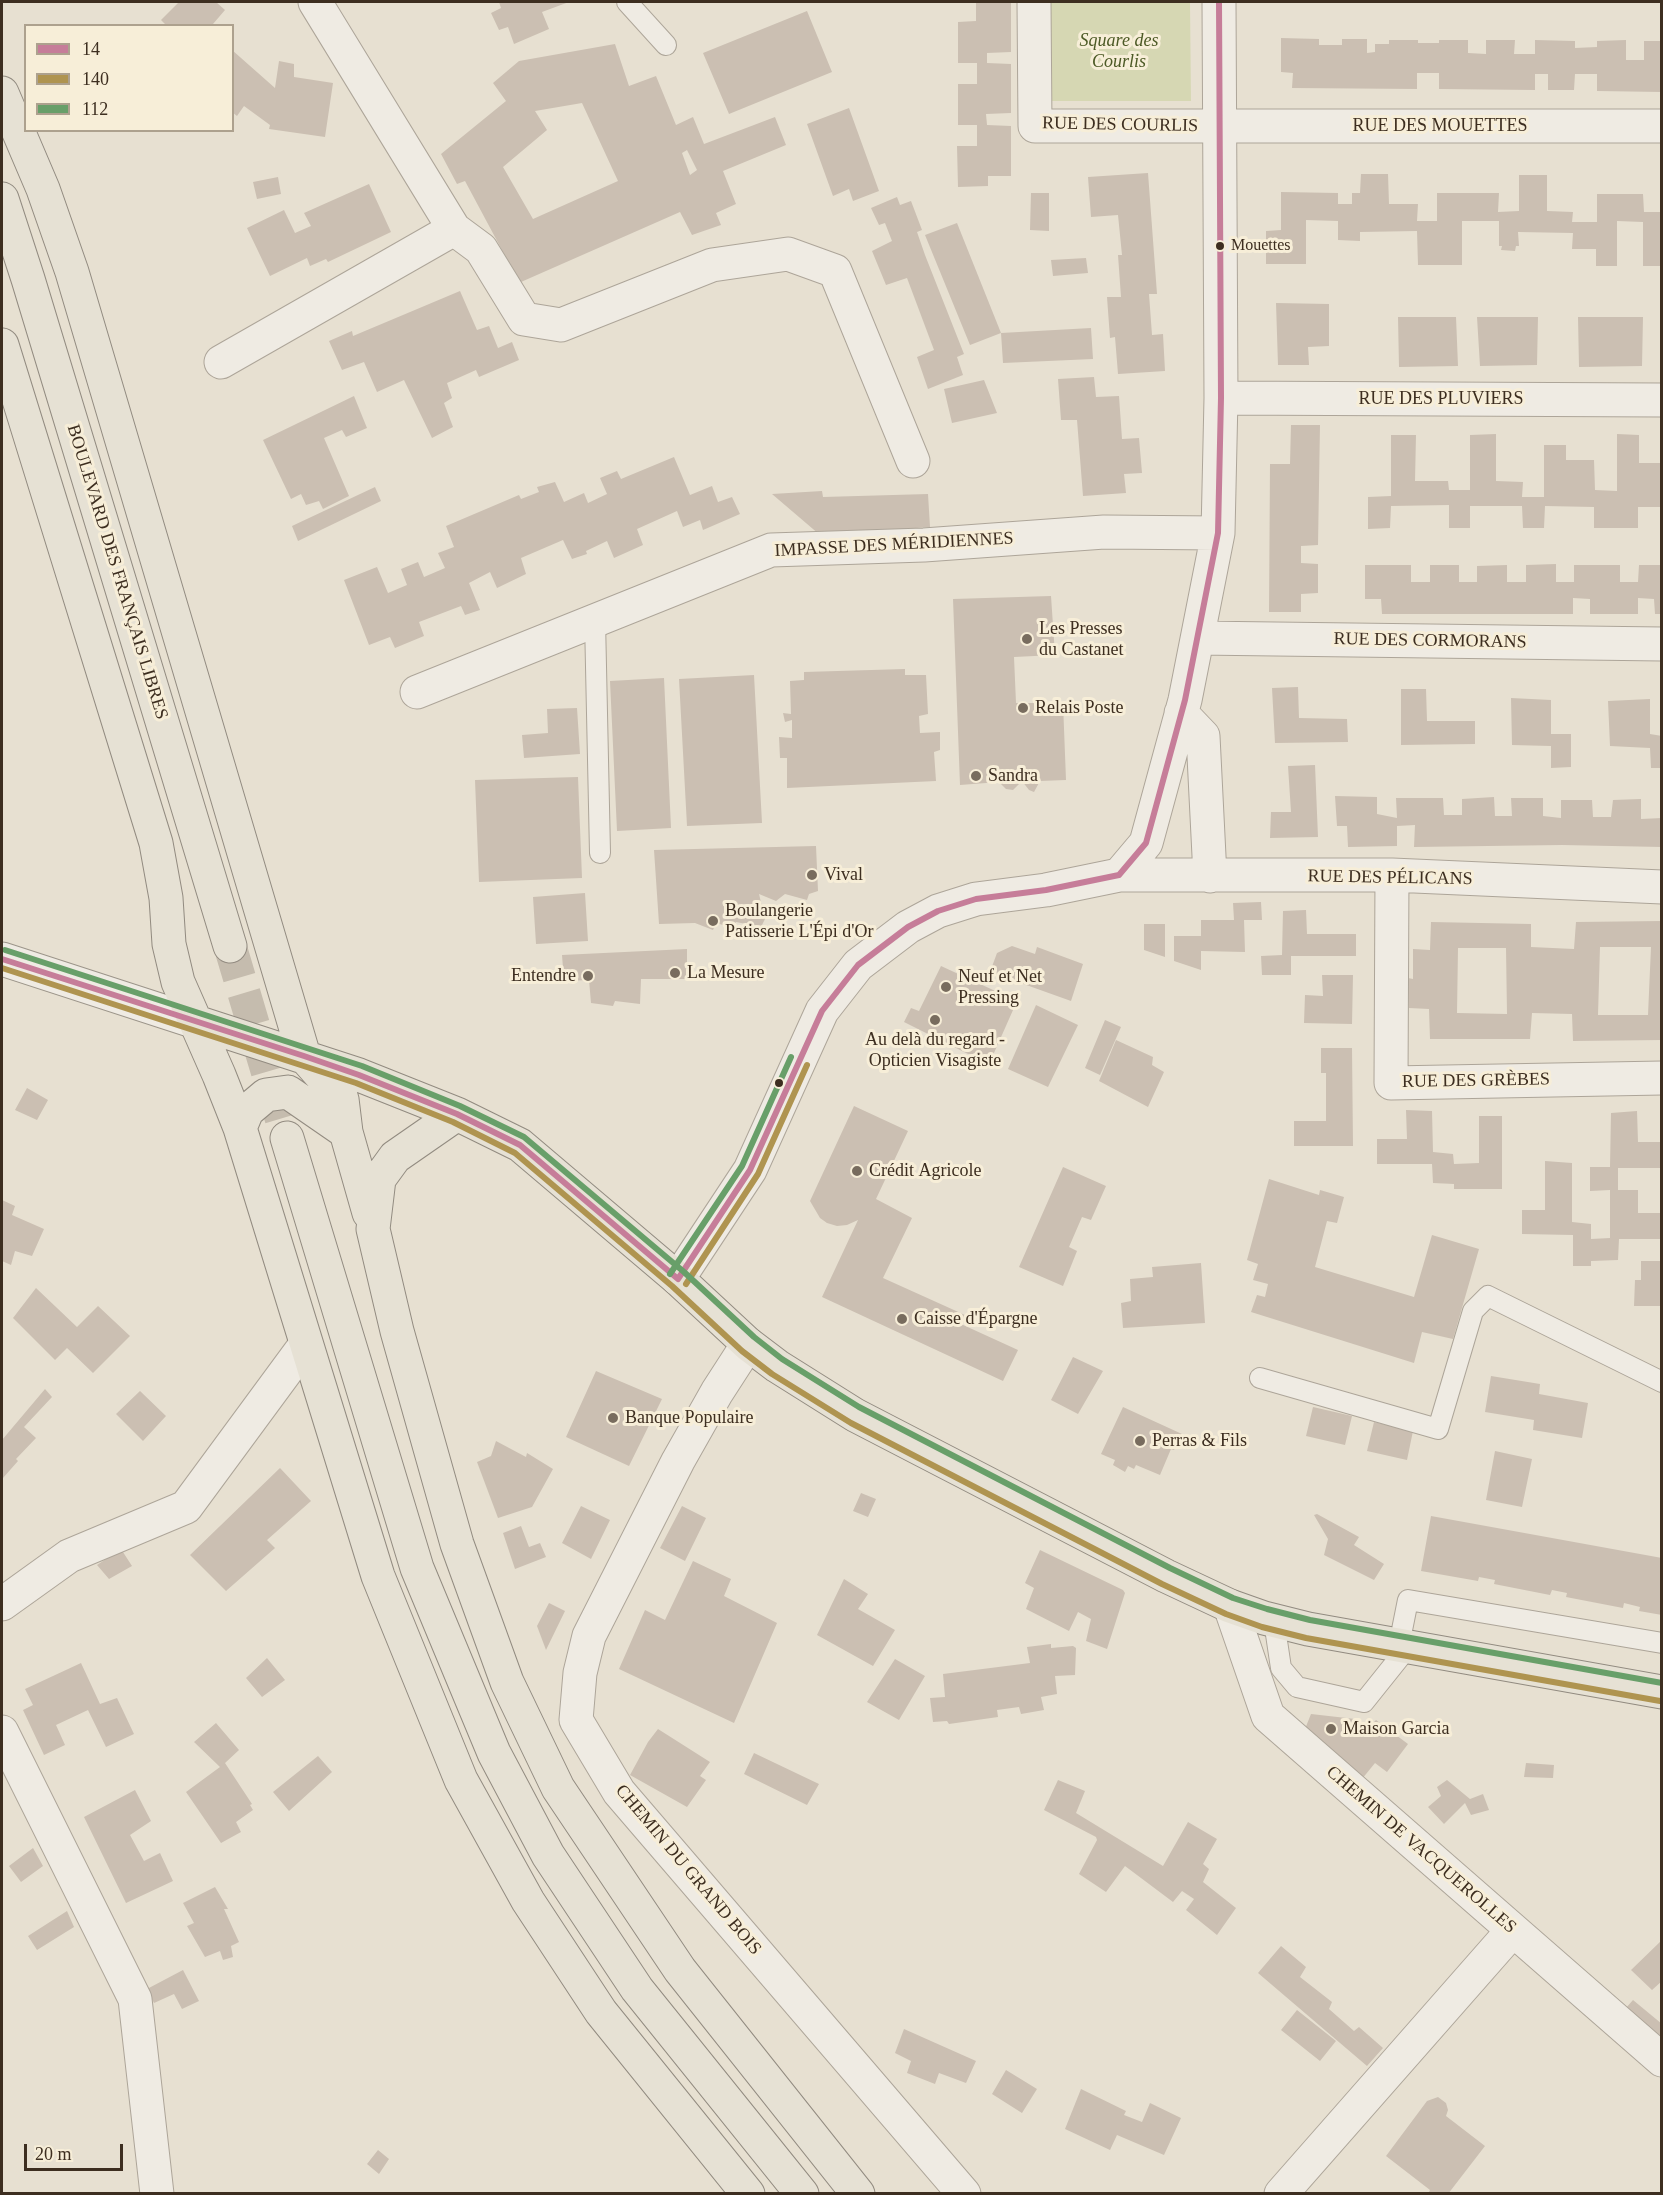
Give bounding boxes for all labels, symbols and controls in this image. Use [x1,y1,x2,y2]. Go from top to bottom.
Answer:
legend [24,24,234,132]
park label: Square des Courlis [1080,30,1158,72]
text: 14 [82,39,100,59]
text: 140 [82,69,109,89]
text: 112 [82,99,108,119]
street label: RUE DES COURLIS [1042,113,1198,137]
street label: RUE DES MOUETTES [1353,115,1527,137]
place label: Mouettes [1231,236,1291,256]
marker: Mouettes [1214,240,1226,252]
street label: RUE DES PLUVIERS [1358,388,1524,410]
street label: BOULEVARD DES FRANÇAIS LIBRES [62,422,172,722]
street label: IMPASSE DES MÉRIDIENNES [774,528,1014,562]
place label: Les Presses du Castanet [1039,618,1123,660]
street label: RUE DES CORMORANS [1333,629,1527,653]
marker: Les Presses du Castanet [1020,632,1034,646]
place label: Relais Poste [1035,697,1123,719]
marker: Relais Poste [1016,701,1030,715]
place label: Sandra [988,765,1038,787]
marker: Sandra [969,769,983,783]
place label: Vival [824,864,863,886]
street label: RUE DES PÉLICANS [1307,866,1473,890]
marker: Vival [805,868,819,882]
place label: Boulangerie Patisserie L'Épi d'Or [725,900,873,942]
marker: Boulangerie Patisserie L'Épi d'Or [706,914,720,928]
place label: La Mesure [687,962,764,984]
place label: Entendre [511,965,576,987]
marker: La Mesure [668,966,682,980]
place label: Neuf et Net Pressing [958,966,1042,1008]
marker: Entendre [581,969,595,983]
marker: Neuf et Net Pressing [939,980,953,994]
marker: Au delà du regard - Opticien Visagiste [928,1013,942,1027]
place label: Au delà du regard - Opticien Visagiste [865,1029,1005,1072]
street label: RUE DES GRÈBES [1402,1069,1550,1093]
unlabelled marker [773,1077,785,1089]
place label: Crédit Agricole [869,1160,981,1182]
marker: Crédit Agricole [850,1164,864,1178]
place label: Caisse d'Épargne [914,1308,1037,1330]
marker: Caisse d'Épargne [895,1312,909,1326]
place label: Banque Populaire [625,1407,753,1429]
marker: Banque Populaire [606,1411,620,1425]
place label: Perras & Fils [1152,1430,1247,1452]
marker: Perras & Fils [1133,1434,1147,1448]
place label: Maison Garcia [1343,1718,1449,1740]
marker: Maison Garcia [1324,1722,1338,1736]
street label: CHEMIN DE VACQUEROLLES [1322,1762,1520,1938]
street label: CHEMIN DU GRAND BOIS [610,1781,766,1959]
scale bar [27,2132,126,2170]
text: 20 m [35,2144,72,2164]

